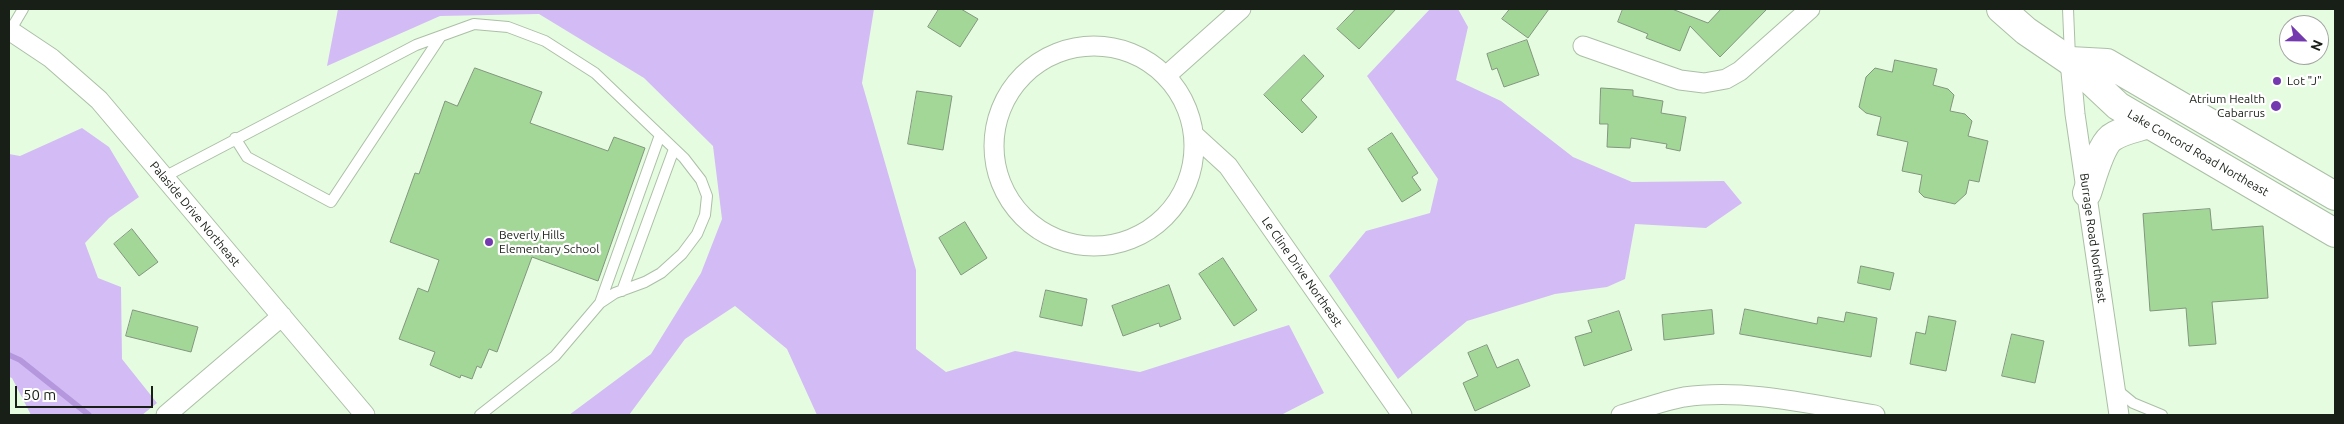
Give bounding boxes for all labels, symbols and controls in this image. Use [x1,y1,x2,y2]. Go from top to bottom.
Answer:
north arrow [2279,15,2329,65]
text: N [2307,38,2326,53]
place label: Lot "J" [2287,74,2322,88]
marker: Lot "J" [2271,75,2283,87]
place label: Atrium Health Cabarrus [2189,92,2265,120]
marker: Atrium Health Cabarrus [2269,99,2283,113]
street label: Lake Concord Road Northeast [2125,107,2271,199]
street label: Palaside Drive Northeast [147,159,243,269]
street label: Burrage Road Northeast [2077,172,2109,304]
street label: Le Cline Drive Northeast [1259,214,1345,330]
place label: Beverly Hills Elementary School [499,228,599,256]
marker: Beverly Hills Elementary School [483,236,495,248]
scale bar [18,376,155,408]
text: 50 m [23,386,56,403]

